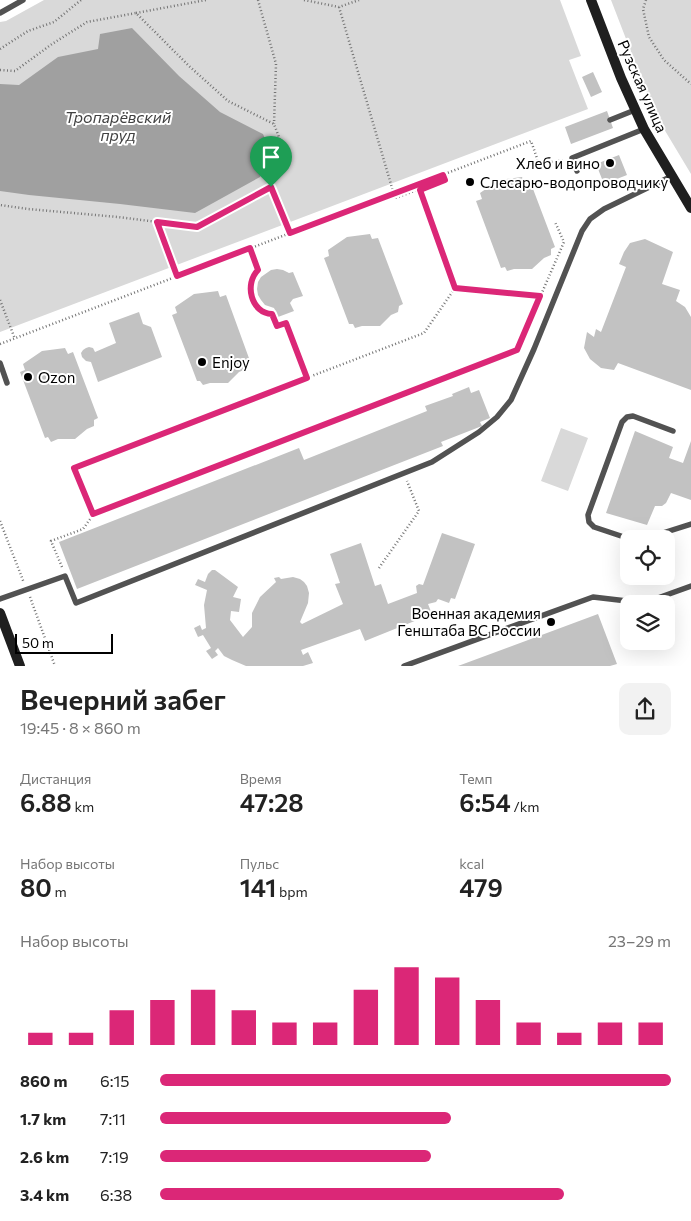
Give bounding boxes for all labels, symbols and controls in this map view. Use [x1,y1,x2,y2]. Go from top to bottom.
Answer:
street label: Рузская улица [615,37,671,135]
water label: Тропарёвский пруд [65,107,171,144]
pin [250,136,292,187]
icon: arrive [257,143,285,171]
place label: Хлеб и вино [516,154,600,172]
marker: Хлеб и вино [604,157,616,169]
place label: Слесарю-водопроводчику [480,173,668,191]
marker: Слесарю-водопроводчику [464,176,476,188]
place label: Enjoy [212,353,250,371]
marker: Enjoy [196,356,208,368]
place label: Ozon [38,368,75,386]
marker: Ozon [22,371,34,383]
map controls [620,530,675,650]
button: locate [620,530,675,585]
button: layers [620,595,675,650]
place label: Военная академия Генштаба ВС России [397,604,541,639]
marker: Военная академия Генштаба ВС России [545,616,557,628]
scale bar [15,631,112,654]
text: 50 m [22,634,54,651]
text: Вечерний забег [20,682,226,716]
button: share [619,683,671,735]
text: 19:45 · 8 × 860 m [20,718,141,737]
text: Дистанция [20,770,91,787]
text: Время [240,770,282,787]
text: Темп [459,770,493,787]
text: 6.88 [20,787,72,817]
text: 47:28 [240,787,304,817]
text: 6:54 [459,787,511,817]
text: km [72,798,94,815]
text: /km [511,798,540,815]
text: Набор высоты [20,855,115,872]
text: Пульс [240,855,279,872]
text: kcal [459,855,484,872]
text: 80 [20,872,52,902]
text: 141 [240,872,276,902]
text: 479 [459,872,503,902]
text: m [52,883,67,900]
text: bpm [276,883,308,900]
text: Набор высоты [20,931,129,950]
text: 23–29 m [608,931,671,950]
text: 860 m [20,1071,67,1090]
text: 6:15 [100,1071,130,1090]
text: 1.7 km [20,1109,66,1128]
text: 7:11 [100,1109,126,1128]
text: 2.6 km [20,1147,69,1166]
text: 7:19 [100,1147,129,1166]
text: 3.4 km [20,1185,69,1204]
text: 6:38 [100,1185,132,1204]

